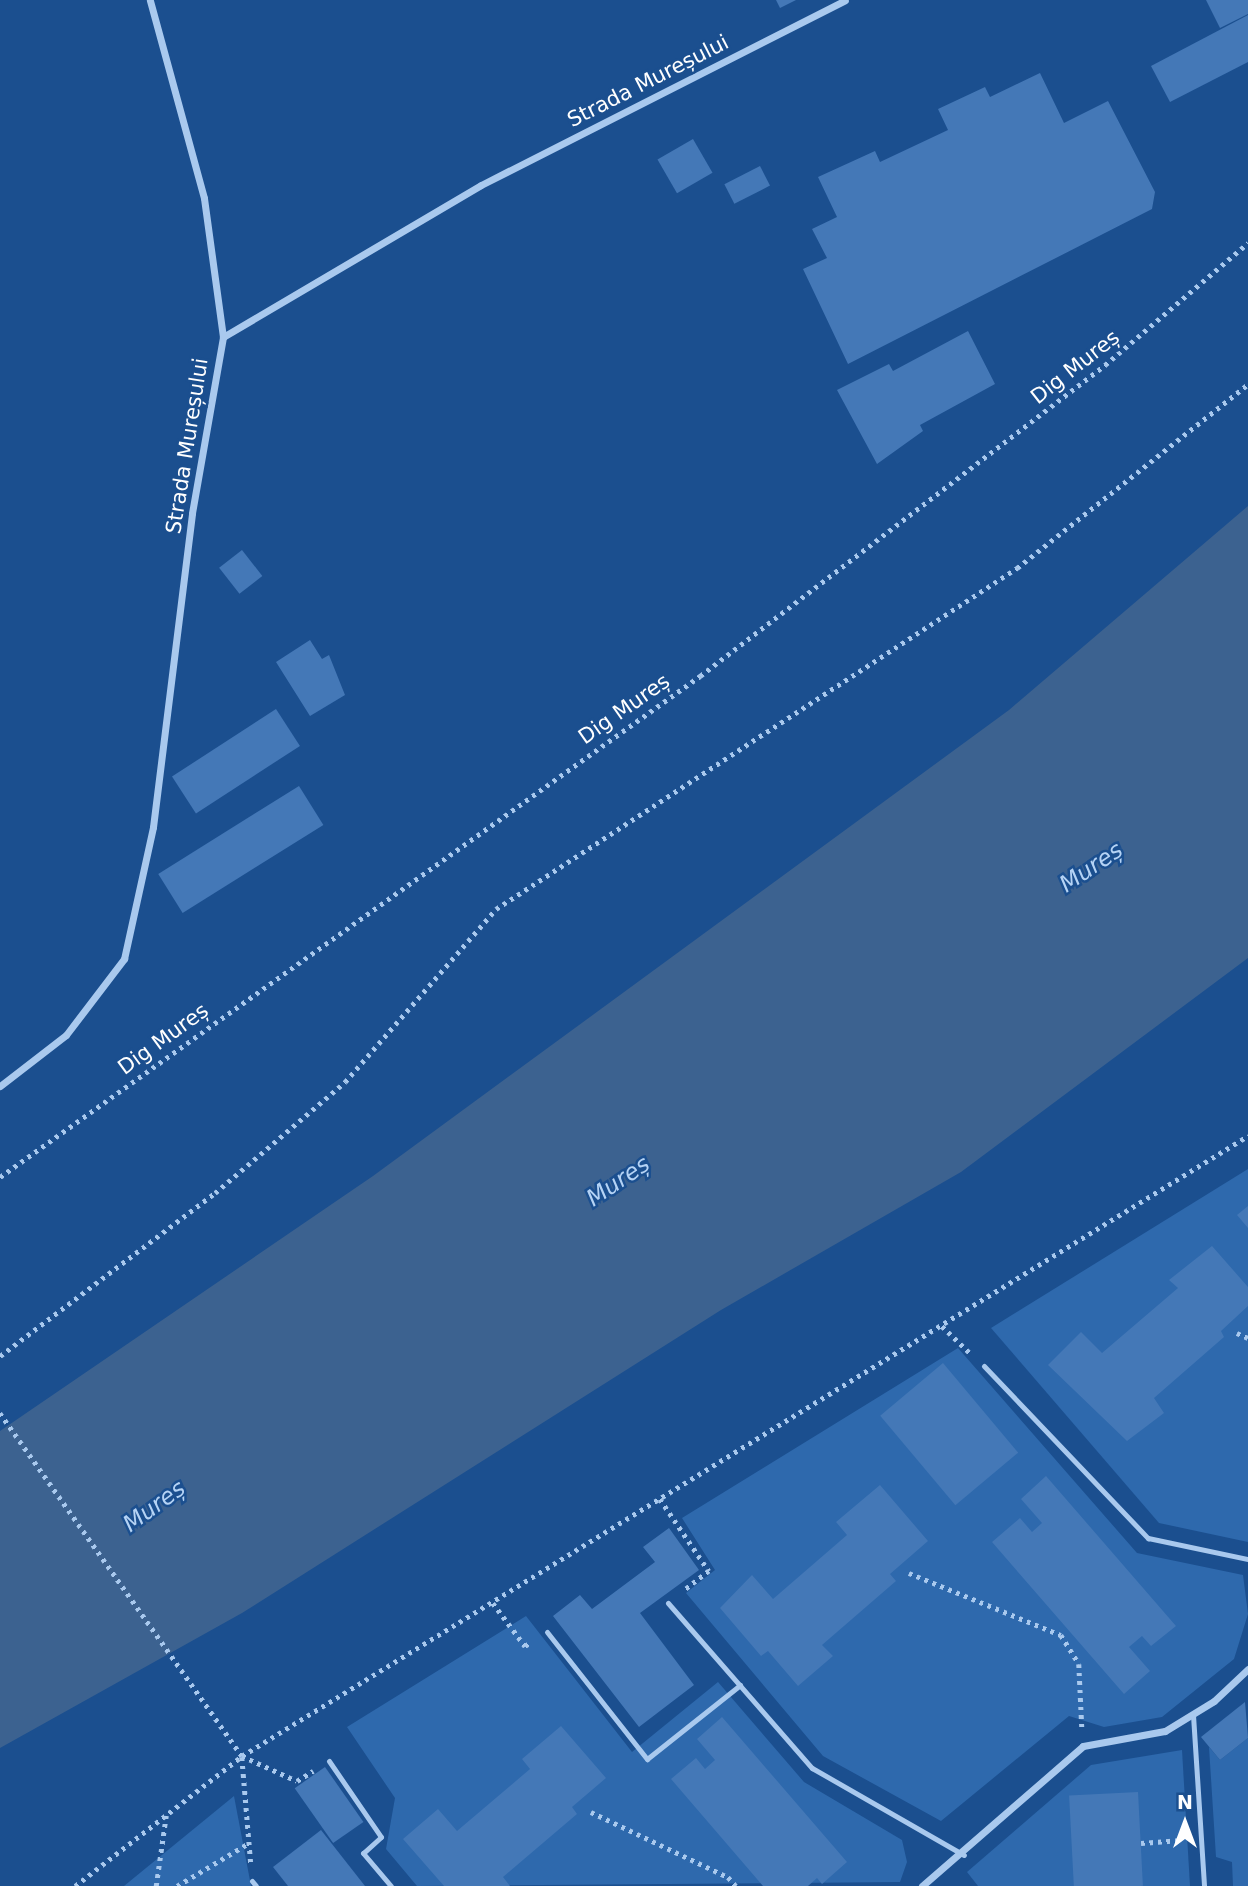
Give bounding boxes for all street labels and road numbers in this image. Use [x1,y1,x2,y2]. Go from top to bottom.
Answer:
street label: Strada Mureșului [563,29,733,133]
street label: Dig Mureș [1026,325,1124,409]
street label: Strada Mureșului [161,356,213,536]
street label: Dig Mureș [574,668,674,750]
street label: Dig Mureș [113,998,213,1080]

